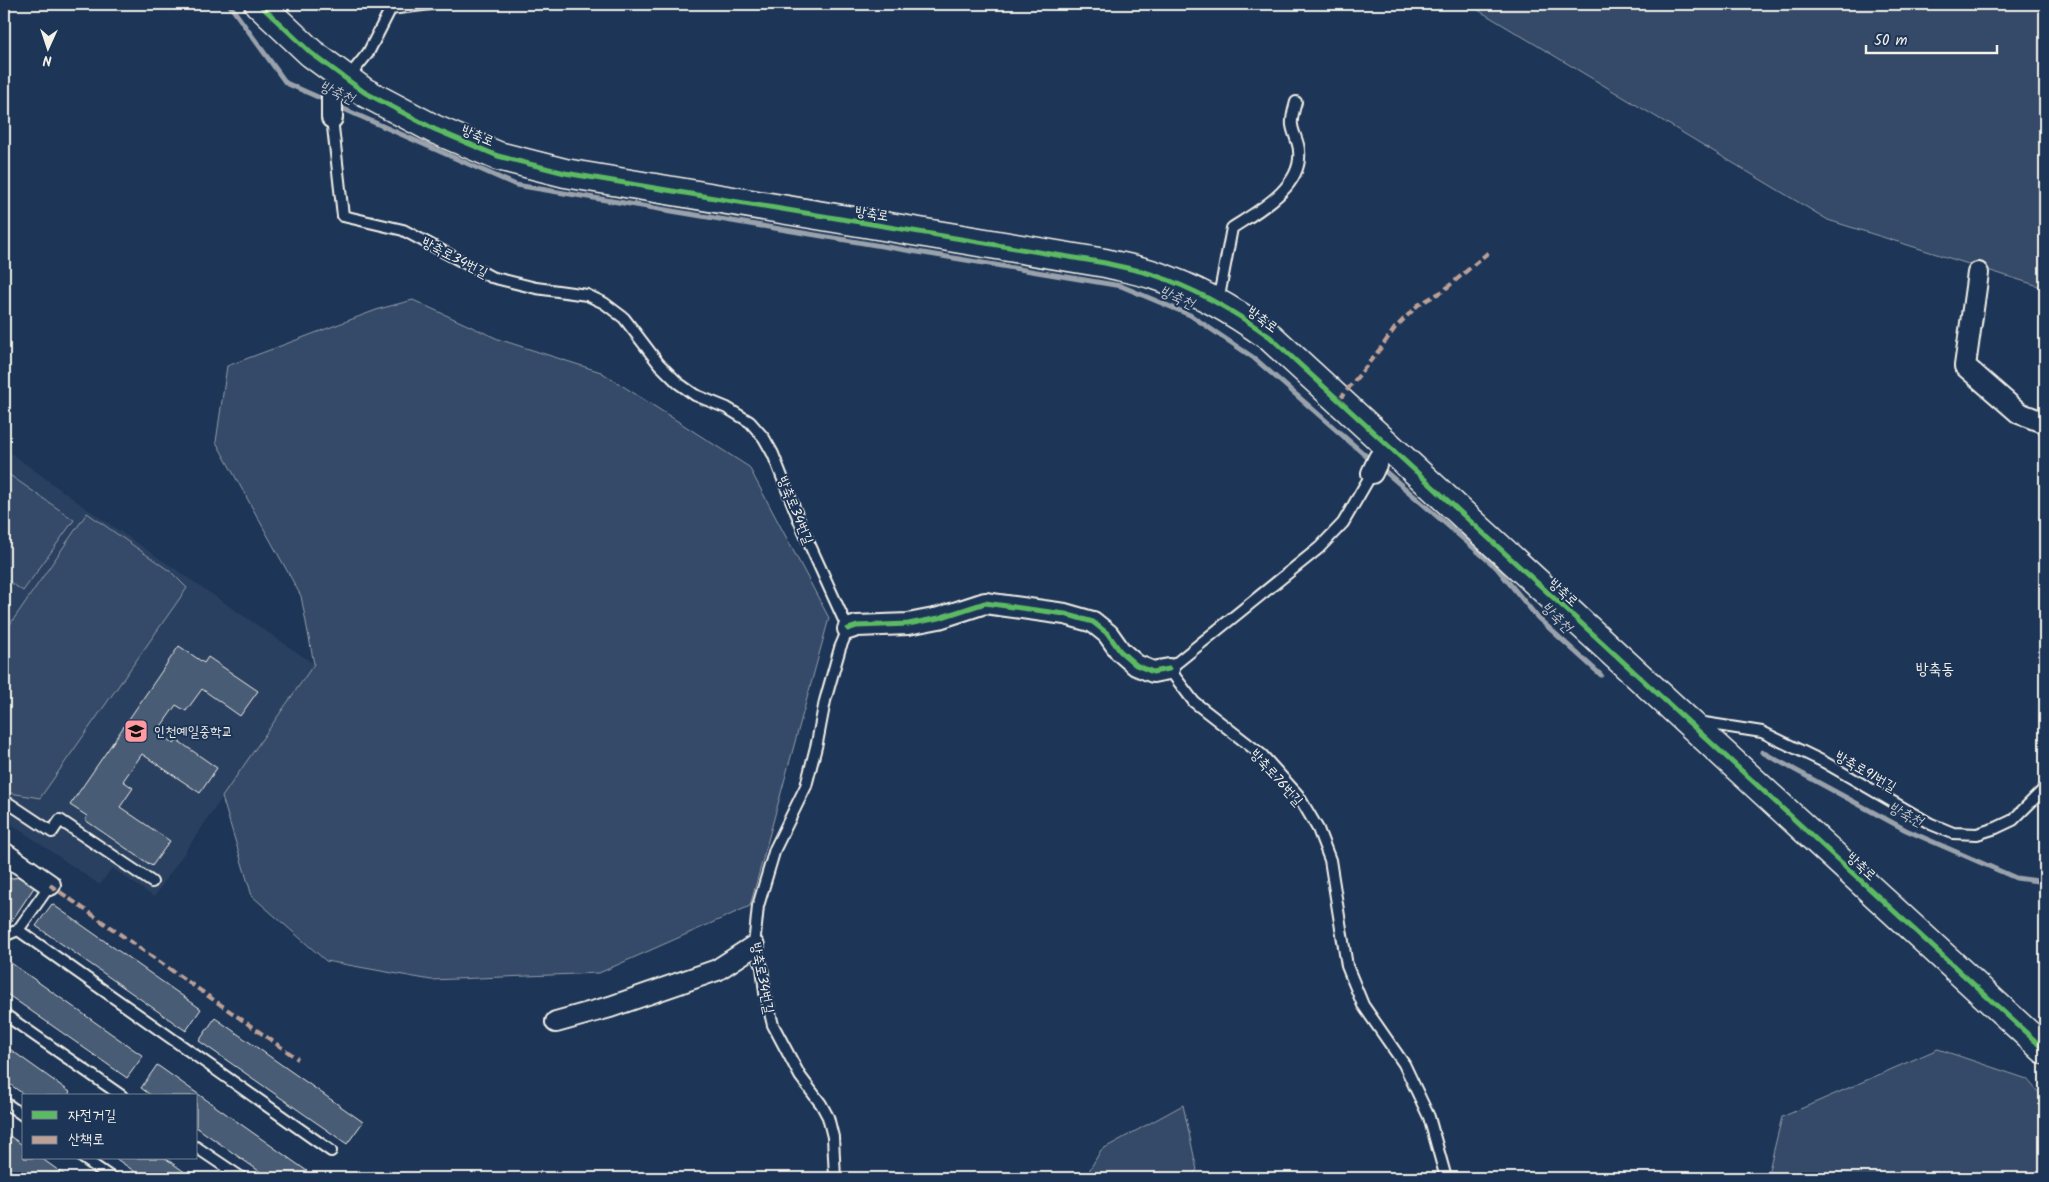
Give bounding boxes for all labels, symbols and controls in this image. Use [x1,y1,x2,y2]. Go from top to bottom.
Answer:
north arrow [22,22,72,72]
scale bar [1866,22,1998,54]
text: 50 m [1874,29,1908,53]
text: N [42,49,52,71]
water label: 방축천 [315,75,360,112]
street label: 방축로 [458,119,497,153]
street label: 방축로 [853,200,890,227]
street label: 방축로34번길 [417,232,492,284]
water label: 방축천 [1155,280,1200,317]
street label: 방축로 [1242,301,1283,339]
street label: 방축로34번길 [771,473,819,549]
street label: 방축로 [1543,573,1583,612]
water label: 방축천 [1535,597,1579,640]
district label: 방축동 [1916,657,1954,682]
school or university icon: 인천예일중학교 [123,718,149,744]
place label: 인천예일중학교 [154,721,233,743]
street label: 방축로76번길 [1244,744,1309,812]
street label: 방축로91번길 [1831,745,1901,799]
water label: 방축천 [1884,796,1929,835]
street label: 방축로 [1841,847,1881,886]
street label: 방축로34번길 [744,941,780,1016]
legend [22,1094,198,1160]
text: 자전거길 [68,1104,116,1128]
text: 산책로 [68,1128,104,1152]

